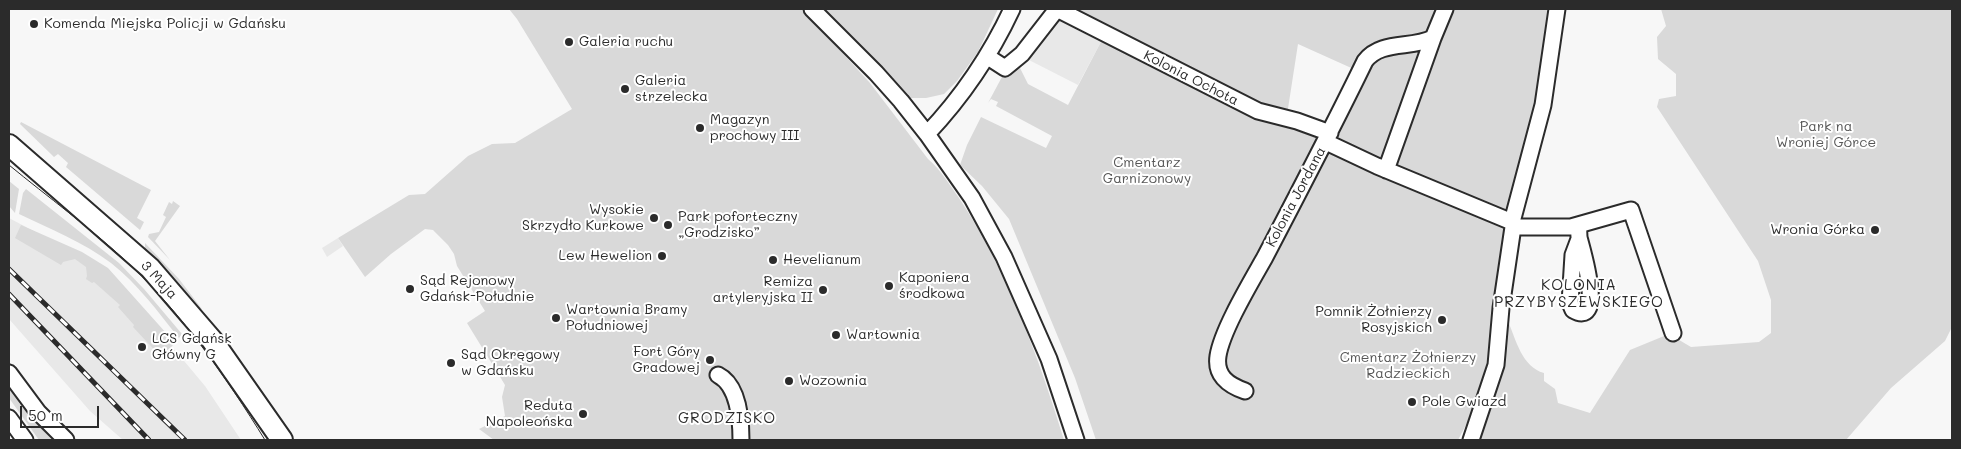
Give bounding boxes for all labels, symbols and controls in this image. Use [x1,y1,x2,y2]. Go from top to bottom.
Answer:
place label: Komenda Miejska Policji w Gdańsku [44,16,286,32]
marker: Komenda Miejska Policji w Gdańsku [28,18,40,30]
place label: Galeria ruchu [579,34,673,50]
marker: Galeria ruchu [563,36,575,48]
street label: Kolonia Ochota [1141,47,1241,109]
place label: Galeria strzelecka [635,73,708,105]
marker: Galeria strzelecka [619,83,631,95]
place label: Magazyn prochowy III [710,112,799,144]
park label: Park na Wroniej Górce [1776,119,1876,152]
marker: Magazyn prochowy III [694,122,706,134]
street label: Kolonia Jordana [1263,144,1329,250]
park label: Cmentarz Garnizonowy [1103,155,1191,188]
place label: Wysokie Skrzydło Kurkowe [522,202,644,234]
place label: Park poforteczny „Grodzisko” [678,209,798,242]
marker: Wysokie Skrzydło Kurkowe [648,212,660,224]
marker: Park poforteczny „Grodzisko” [662,219,674,231]
place label: Wronia Górka [1770,222,1865,238]
marker: Wronia Górka [1869,224,1881,236]
place label: Lew Hewelion [559,248,652,264]
marker: Lew Hewelion [656,250,668,262]
place label: Hevelianum [783,252,861,268]
marker: Hevelianum [767,254,779,266]
street label: 3 Maja [137,257,181,303]
place label: Kaponiera środkowa [899,270,970,302]
place label: Sąd Rejonowy Gdańsk-Południe [420,273,534,306]
place label: Remiza artyleryjska II [713,274,813,306]
district label: KOLONIA PRZYBYSZEWSKIEGO [1492,276,1666,311]
marker: Kaponiera środkowa [883,280,895,292]
marker: Sąd Rejonowy Gdańsk-Południe [404,283,416,295]
marker: Remiza artyleryjska II [817,284,829,296]
place label: Wartownia Bramy Południowej [566,302,688,334]
place label: Pomnik Żołnierzy Rosyjskich [1315,304,1432,336]
marker: Wartownia Bramy Południowej [550,312,562,324]
marker: Pomnik Żołnierzy Rosyjskich [1436,314,1448,326]
place label: Wartownia [846,327,920,343]
marker: Wartownia [830,329,842,341]
place label: LCS Gdańsk Główny G [152,331,232,364]
marker: LCS Gdańsk Główny G [136,341,148,353]
place label: Fort Góry Gradowej [632,344,700,377]
place label: Sąd Okręgowy w Gdańsku [461,347,560,380]
park label: Cmentarz Żołnierzy Radzieckich [1340,350,1476,382]
marker: Fort Góry Gradowej [704,354,716,366]
marker: Sąd Okręgowy w Gdańsku [445,357,457,369]
place label: Wozownia [799,373,867,389]
marker: Wozownia [783,375,795,387]
place label: Pole Gwiazd [1422,394,1506,410]
scale bar [22,396,101,428]
marker: Pole Gwiazd [1406,396,1418,408]
place label: Reduta Napoleońska [486,398,573,431]
text: 50 m [28,405,63,425]
marker: Reduta Napoleońska [577,408,589,420]
district label: GRODZISKO [677,409,777,427]

